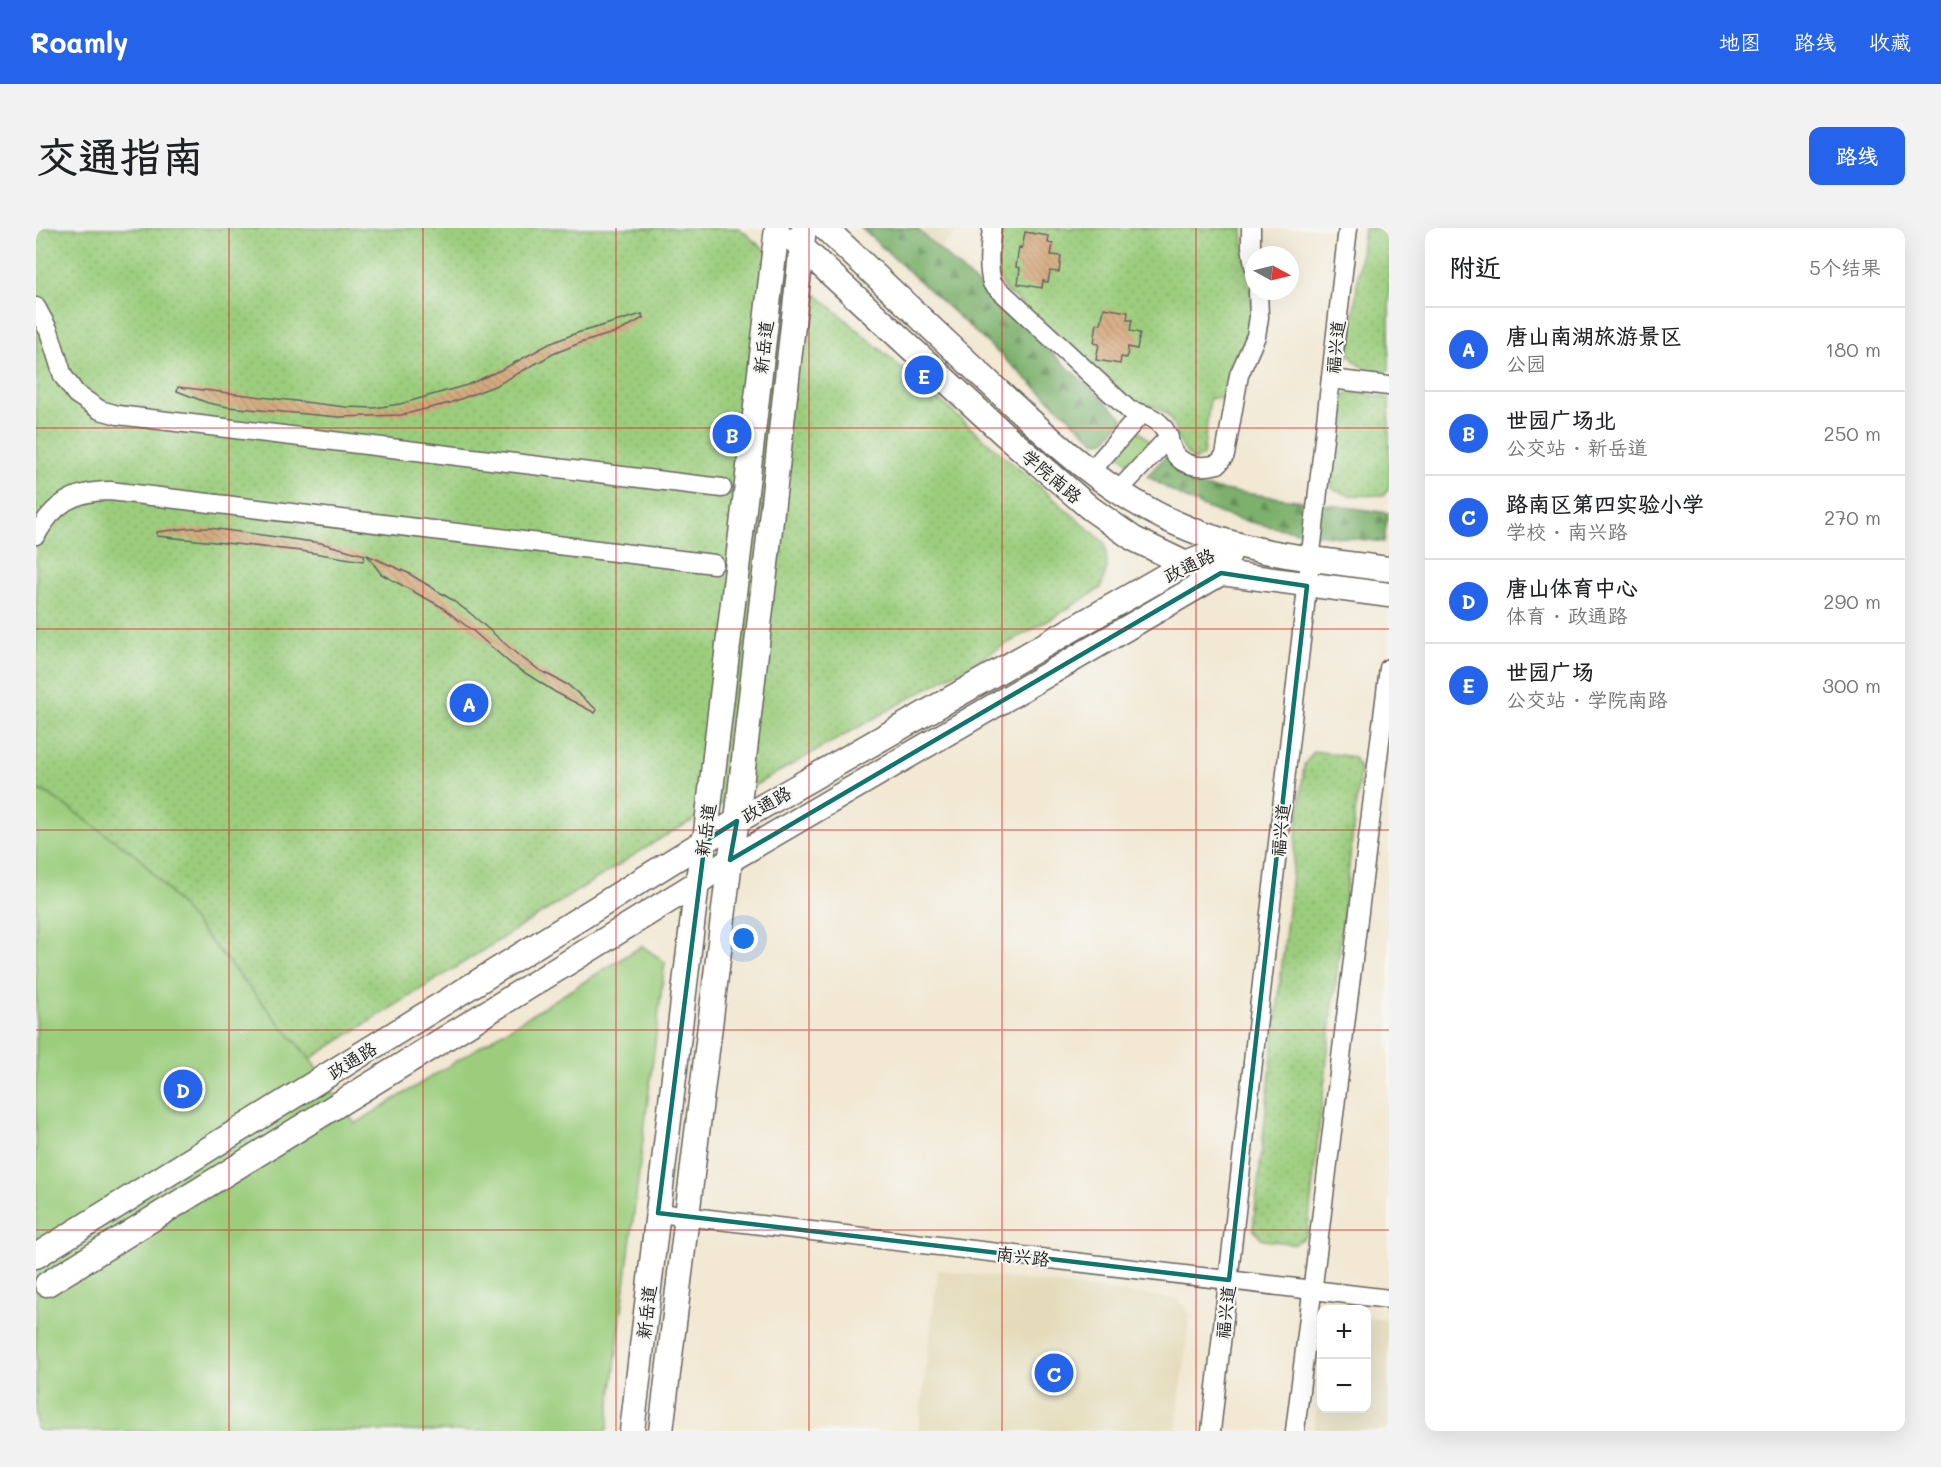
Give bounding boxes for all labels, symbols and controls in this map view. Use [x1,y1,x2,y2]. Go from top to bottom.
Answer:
text: Roamly [30,24,129,60]
text: 地图 [1719,28,1761,55]
text: 路线 [1794,28,1836,55]
text: 收藏 [1869,28,1911,55]
button: 路线 [1809,127,1905,185]
text: 交通指南 [36,128,204,183]
north arrow [1245,246,1299,300]
text: 附近 [1449,250,1501,284]
text: 5个结果 [1809,254,1881,280]
street label: 新岳道 [748,319,778,375]
street label: 福兴道 [1320,319,1350,375]
text: 唐山南湖旅游景区 [1506,321,1682,350]
text: A [1462,336,1475,362]
text: 180 m [1825,336,1881,362]
text: 公园 [1506,350,1546,376]
pin: E [904,352,944,398]
text: 世园广场北 [1506,405,1616,434]
pin: B [712,412,752,456]
text: B [1462,420,1475,446]
text: 250 m [1824,420,1881,446]
text: 公交站 · 新岳道 [1506,434,1648,460]
street label: 学院南路 [1017,444,1087,508]
text: 路南区第四实验小学 [1506,489,1704,518]
text: C [1461,504,1476,530]
text: 270 m [1824,504,1881,530]
text: 学校 · 南兴路 [1506,518,1628,544]
street label: 政通路 [1159,542,1219,588]
text: 唐山体育中心 [1506,573,1638,602]
text: D [1461,588,1476,614]
text: 290 m [1823,588,1881,614]
text: 体育 · 政通路 [1506,602,1628,628]
text: 世园广场 [1506,657,1594,686]
text: E [1462,672,1475,698]
text: 300 m [1822,672,1881,698]
pin: A [450,680,488,726]
text: 公交站 · 学院南路 [1506,686,1668,712]
street label: 政通路 [737,780,795,828]
street label: 新岳道 [689,802,721,858]
street label: 福兴道 [1265,802,1295,858]
your location [729,924,758,953]
street label: 政通路 [323,1036,381,1084]
pin: D [164,1066,202,1112]
street label: 南兴路 [995,1241,1051,1271]
street label: 新岳道 [631,1284,661,1340]
street label: 福兴道 [1210,1284,1240,1340]
map controls [1317,1305,1371,1413]
button: + [1317,1305,1371,1359]
pin: C [1034,1350,1074,1396]
button: − [1317,1359,1371,1413]

